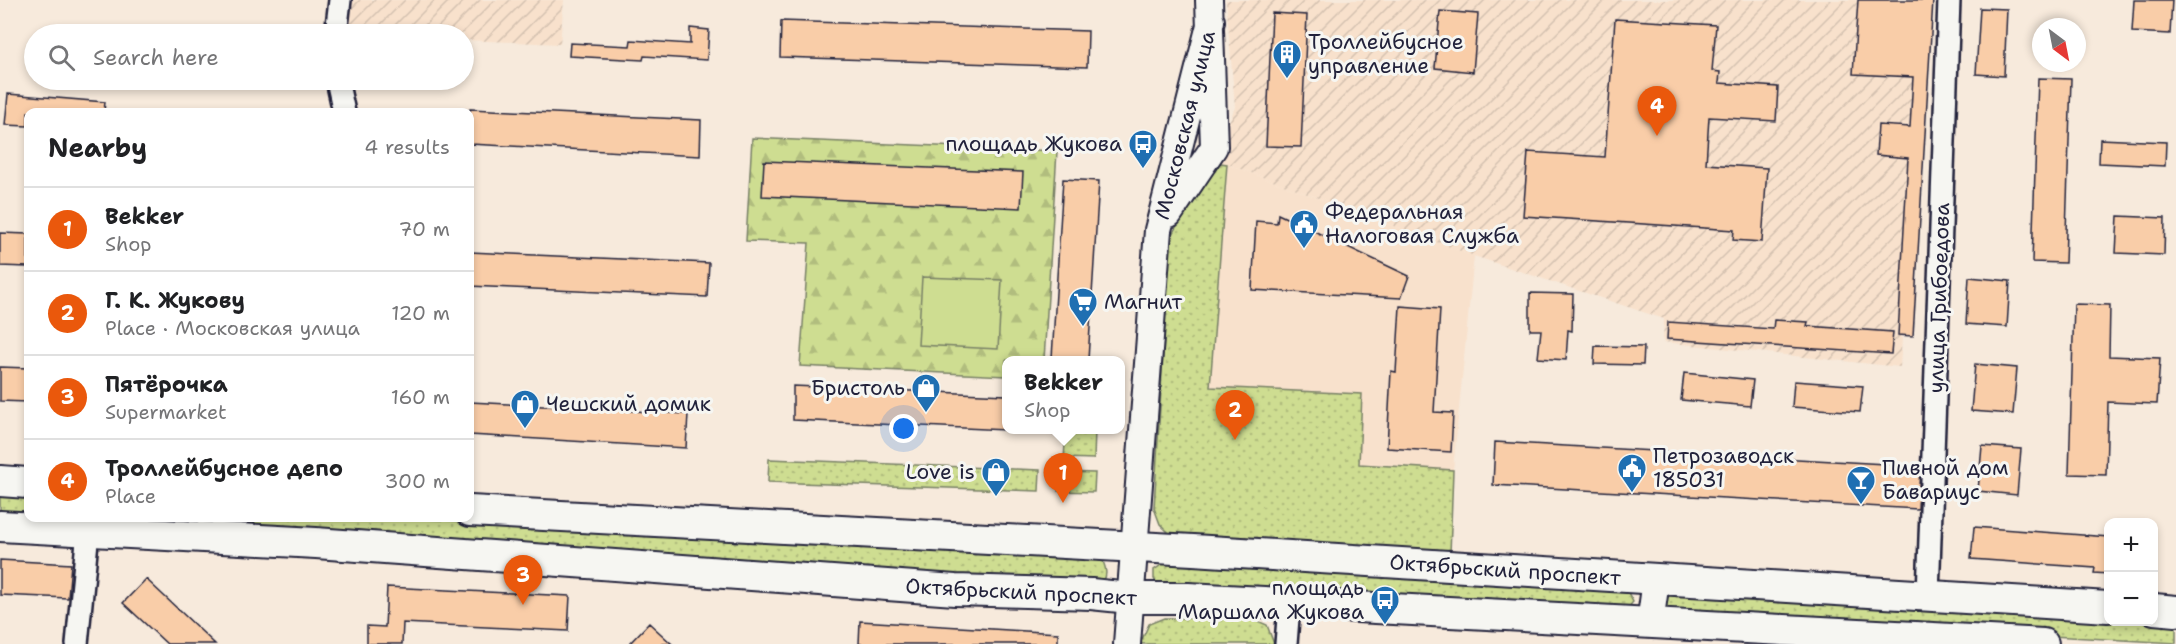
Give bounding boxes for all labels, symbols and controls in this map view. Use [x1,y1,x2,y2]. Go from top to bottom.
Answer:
north arrow [2032,18,2086,72]
search box [24,24,474,90]
street label: Московская улица [1148,27,1222,223]
place label: Троллейбусное управление [1308,28,1464,80]
building icon: Троллейбусное управление [1271,38,1303,80]
icon: search [45,41,78,74]
text: Search here [93,43,219,72]
pin: 4 [1638,86,1676,136]
bus stop icon: площадь Жукова [1127,128,1159,170]
text: Nearby [48,130,147,165]
place label: площадь Жукова [945,130,1122,158]
text: 4 results [364,134,450,160]
place label: Федеральная Налоговая Служба [1325,198,1519,250]
text: Bekker [105,202,184,231]
street label: улица Грибоедова [1922,202,1956,394]
public building icon: Федеральная Налоговая Служба [1288,208,1320,250]
text: 1 [63,216,72,242]
text: 70 m [398,216,450,242]
text: Shop [105,231,152,257]
text: Г. К. Жукову [105,286,245,315]
supermarket icon: Магнит [1067,286,1099,328]
place label: Магнит [1104,288,1183,316]
text: 2 [61,300,75,326]
text: 120 m [391,300,450,326]
text: Place · Московская улица [105,315,360,341]
popup [1002,356,1125,434]
text: Bekker [1024,368,1103,397]
text: Пятёрочка [105,370,228,399]
shop icon: Бристоль [910,372,942,414]
place label: Бристоль [811,374,905,402]
text: 3 [61,384,75,410]
text: 160 m [391,384,450,410]
shop icon: Чешский домик [509,388,541,430]
place label: Чешский домик [546,390,711,418]
pin: 2 [1216,390,1254,440]
text: Shop [1024,397,1071,423]
text: Supermarket [105,399,227,425]
your location [889,414,918,443]
place label: Петрозаводск 185031 [1653,442,1794,494]
public building icon: Петрозаводск 185031 [1616,452,1648,494]
text: Троллейбусное депо [105,454,343,483]
pin: 1 [1044,454,1082,503]
place label: Пивной дом Бавариус [1882,454,2008,506]
shop icon: Love is [980,456,1012,498]
place label: Love is [906,458,975,486]
bar icon: Пивной дом Бавариус [1845,464,1877,506]
text: 4 [61,468,75,494]
text: 300 m [384,468,450,494]
text: Place [105,483,156,509]
map controls [2104,518,2158,626]
button: + [2104,518,2158,572]
street label: Октябрьский проспект [1388,548,1622,592]
pin: 3 [504,556,542,605]
street label: Октябрьский проспект [905,572,1138,612]
button: − [2104,572,2158,626]
place label: площадь Маршала Жукова [1178,574,1364,626]
bus stop icon: площадь Маршала Жукова [1369,584,1401,626]

